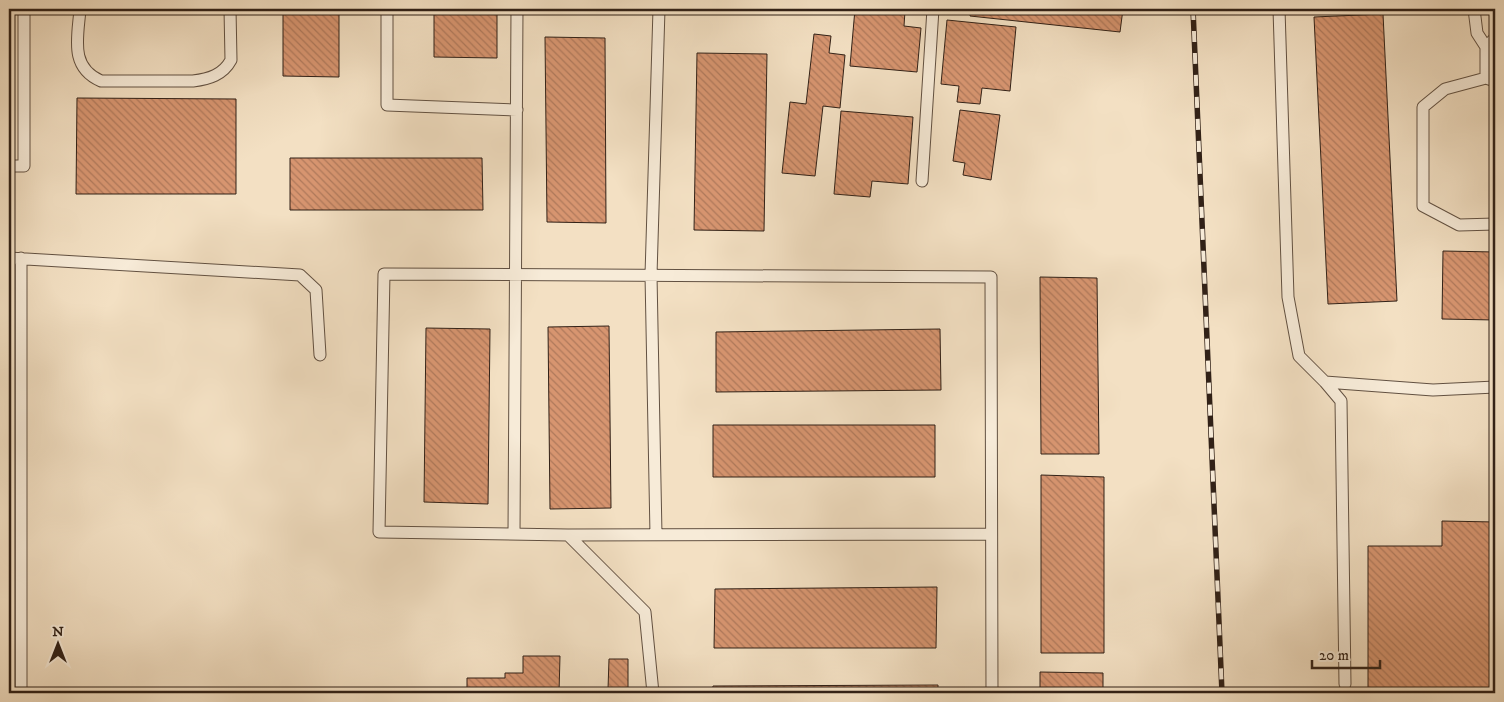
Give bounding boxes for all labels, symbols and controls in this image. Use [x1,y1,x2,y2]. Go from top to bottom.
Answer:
north arrow [32,620,82,670]
text: N [52,623,64,641]
scale bar [1312,637,1379,669]
text: 20 m [1319,646,1349,665]

